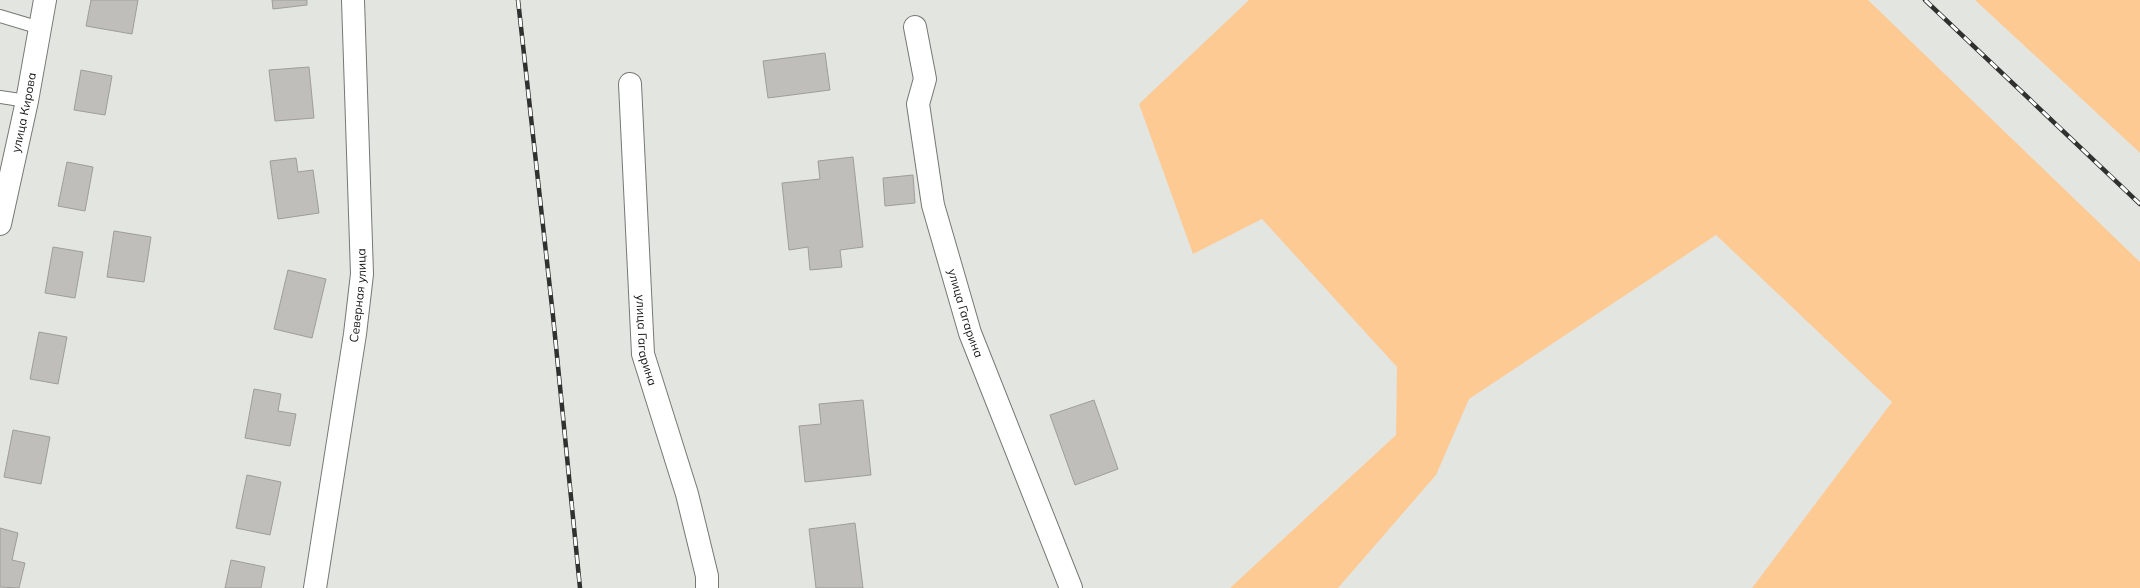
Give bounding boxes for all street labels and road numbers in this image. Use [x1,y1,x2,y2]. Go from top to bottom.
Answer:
street label: улица Кирова [8,71,39,154]
street label: Северная улица [346,248,369,343]
street label: улица Гагарина [945,267,987,360]
street label: улица Гагарина [633,294,660,387]

